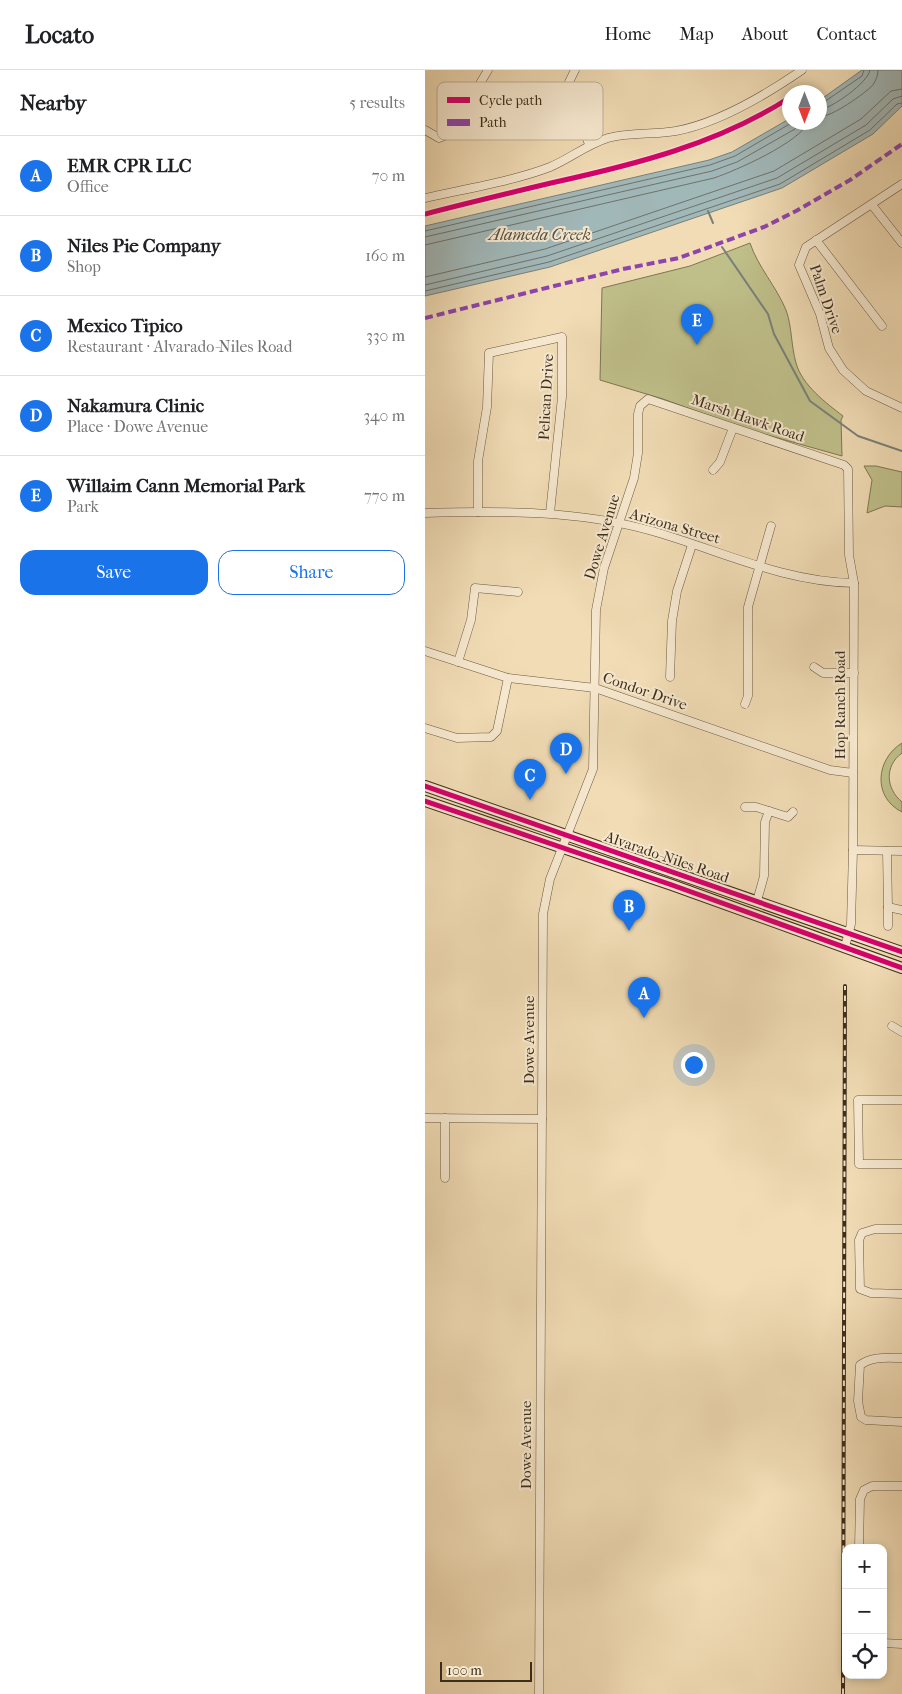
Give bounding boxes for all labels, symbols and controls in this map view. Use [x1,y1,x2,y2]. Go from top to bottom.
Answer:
text: Locato [25,21,94,49]
text: Home [604,24,651,45]
text: Map [679,24,714,45]
text: About [742,24,788,45]
text: Contact [816,24,877,45]
legend [437,82,603,140]
north arrow [782,85,827,130]
text: Nearby [20,91,86,115]
text: Cycle path [479,92,543,109]
text: 5 results [349,93,405,112]
text: Path [479,114,507,131]
text: EMR CPR LLC [67,155,192,177]
text: A [31,166,41,185]
text: 70 m [372,166,405,185]
text: Office [67,177,109,196]
water label: Alameda Creek [487,225,591,244]
text: Niles Pie Company [67,235,221,257]
text: B [31,246,41,265]
text: 160 m [365,246,405,265]
text: Shop [67,257,101,276]
street label: Palm Drive [806,262,846,337]
pin: E [681,304,713,345]
text: Mexico Tipico [67,315,183,337]
text: C [31,326,41,345]
text: 330 m [366,326,405,345]
text: Restaurant · Alvarado-Niles Road [67,337,292,356]
street label: Pelican Drive [535,353,557,441]
street label: Marsh Hawk Road [689,390,807,446]
text: Nakamura Clinic [67,395,204,417]
text: D [30,406,42,425]
text: 340 m [363,406,405,425]
text: Place · Dowe Avenue [67,417,208,436]
text: Willaim Cann Memorial Park [67,475,305,497]
text: E [31,486,41,505]
text: 770 m [364,486,405,505]
street label: Dowe Avenue [580,491,624,582]
text: Park [67,497,99,516]
street label: Arizona Street [627,504,723,548]
button: Save [20,550,208,595]
button: Share [218,550,405,595]
street label: Hop Ranch Road [831,650,849,759]
street label: Condor Drive [600,668,690,714]
pin: D [550,733,582,774]
pin: C [514,759,546,800]
street label: Alvarado-Niles Road [602,827,732,887]
pin: B [613,890,645,931]
pin: A [628,977,660,1018]
street label: Dowe Avenue [520,995,538,1084]
your location [681,1052,707,1078]
street label: Dowe Avenue [517,1400,535,1489]
map controls [842,1544,887,1679]
button: + [842,1544,887,1589]
button: − [842,1589,887,1634]
button: locate [842,1634,887,1679]
scale bar [440,1659,533,1682]
text: 100 m [447,1662,482,1679]

